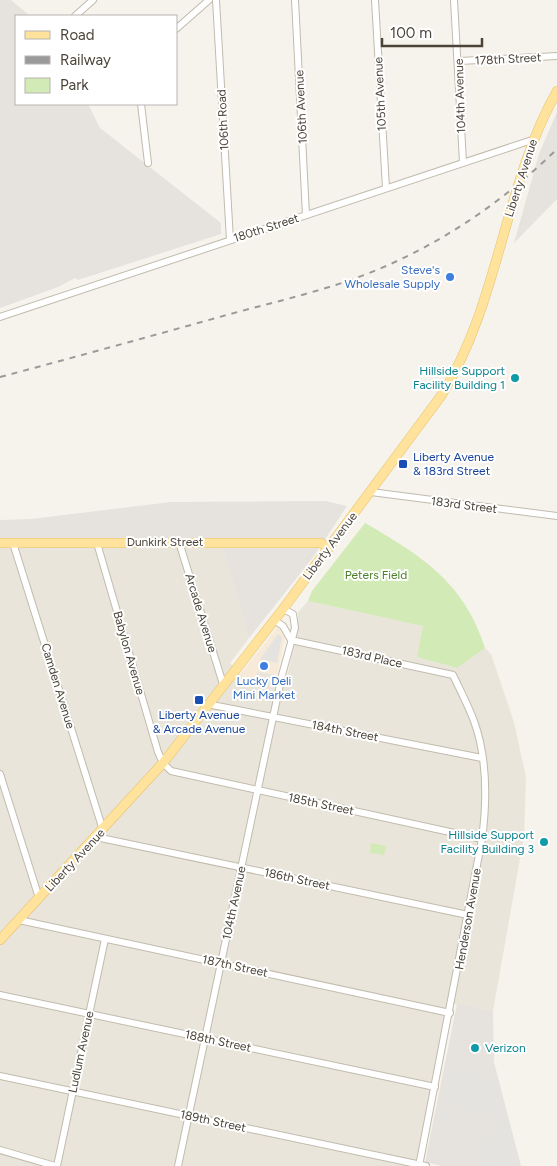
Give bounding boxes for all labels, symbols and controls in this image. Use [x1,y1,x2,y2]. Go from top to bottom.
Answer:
legend [15,15,178,105]
scale bar [382,15,482,47]
text: 100 m [390,24,432,42]
text: Road [60,26,95,44]
street label: 178th Street [474,50,542,68]
text: Railway [60,51,111,69]
street label: 105th Avenue [371,56,389,131]
street label: 104th Avenue [452,58,468,134]
street label: 106th Avenue [292,69,310,144]
text: Park [60,76,89,94]
street label: 106th Road [214,89,232,151]
street label: Liberty Avenue [502,137,540,219]
street label: 180th Street [232,211,301,245]
place label: Steve's Wholesale Supply [345,263,441,291]
marker: Steve's Wholesale Supply [444,271,456,283]
place label: Hillside Support Facility Building 1 [413,364,505,392]
marker: Hillside Support Facility Building 1 [509,372,521,384]
place label: Liberty Avenue & 183rd Street [413,450,495,478]
marker: Liberty Avenue & 183rd Street [397,458,409,470]
street label: 183rd Street [430,494,498,516]
street label: Liberty Avenue [300,509,360,583]
street label: Dunkirk Street [127,535,204,549]
park label: Peters Field [345,568,407,582]
street label: Arcade Avenue [182,572,220,655]
street label: Babylon Avenue [110,610,148,697]
street label: Camden Avenue [38,641,78,731]
street label: 183rd Place [340,643,404,671]
marker: Lucky Deli Mini Market [258,660,270,672]
place label: Lucky Deli Mini Market [233,674,296,702]
marker: Liberty Avenue & Arcade Avenue [193,694,205,706]
place label: Liberty Avenue & Arcade Avenue [153,708,246,736]
street label: 184th Street [310,718,380,744]
street label: 185th Street [287,790,356,818]
street label: Liberty Avenue [42,825,108,894]
place label: Hillside Support Facility Building 3 [440,828,534,856]
marker: Hillside Support Facility Building 3 [538,836,550,848]
street label: 104th Avenue [219,864,249,941]
street label: 186th Street [263,865,332,893]
street label: Henderson Avenue [452,867,484,971]
street label: 187th Street [201,952,269,980]
street label: Ludlum Avenue [66,1009,97,1094]
street label: 188th Street [184,1027,253,1055]
place label: Verizon [485,1041,526,1055]
marker: Verizon [469,1042,481,1054]
street label: 189th Street [179,1107,248,1135]

